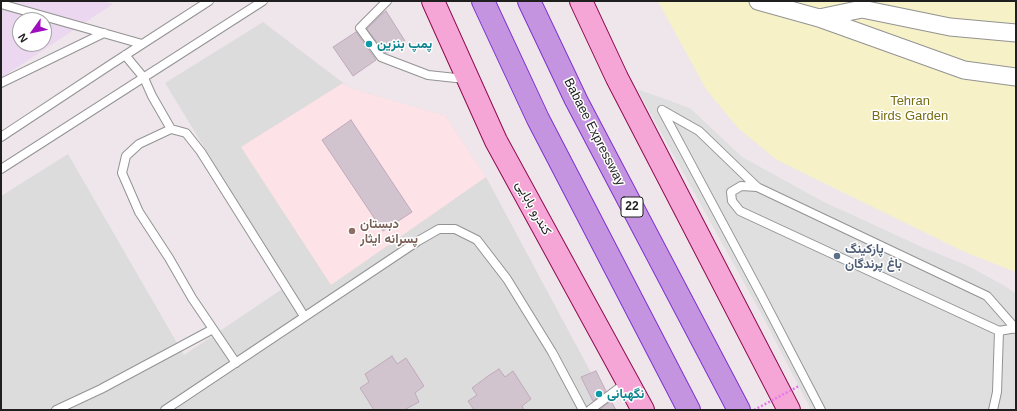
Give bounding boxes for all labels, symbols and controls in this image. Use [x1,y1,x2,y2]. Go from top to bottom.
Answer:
north arrow [12,12,52,52]
text: N [16,31,30,45]
place label: پمپ بنزین [377,36,432,52]
marker: پمپ بنزین [364,39,374,49]
street label: Babaee Expressway [560,76,628,188]
park label: Tehran Birds Garden [872,93,948,124]
street label: کندرو بابایی [512,178,554,238]
road number: 22 [621,197,643,217]
place label: دبستان پسرانه ایثار [360,216,418,247]
marker: دبستان پسرانه ایثار [347,226,357,236]
place label: پارکینگ باغ پرندگان [845,241,902,272]
marker: پارکینگ باغ پرندگان [832,251,842,261]
place label: نگهبانی [607,386,644,402]
marker: نگهبانی [594,389,604,399]

